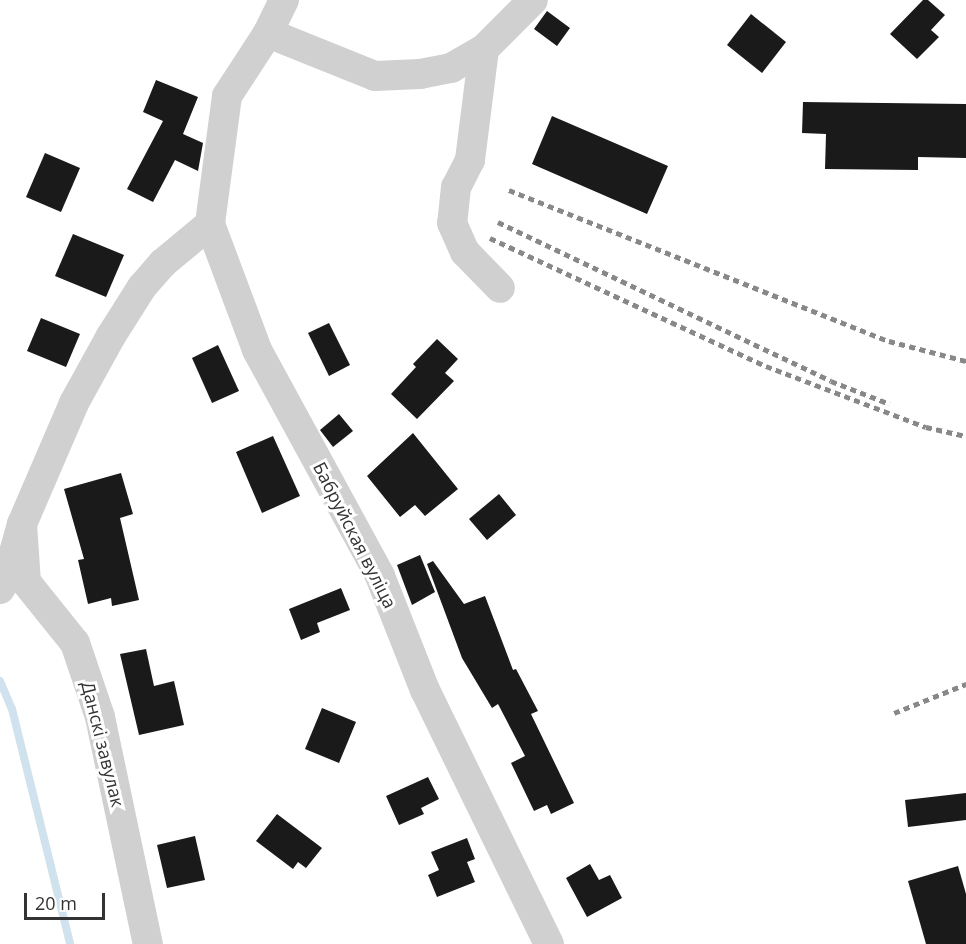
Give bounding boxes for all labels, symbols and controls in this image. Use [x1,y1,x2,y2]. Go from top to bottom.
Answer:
street label: Бабруйская вуліца [309,458,401,612]
street label: Данскі завулак [77,679,129,809]
scale bar [27,881,108,919]
text: 20 m [35,891,77,915]

